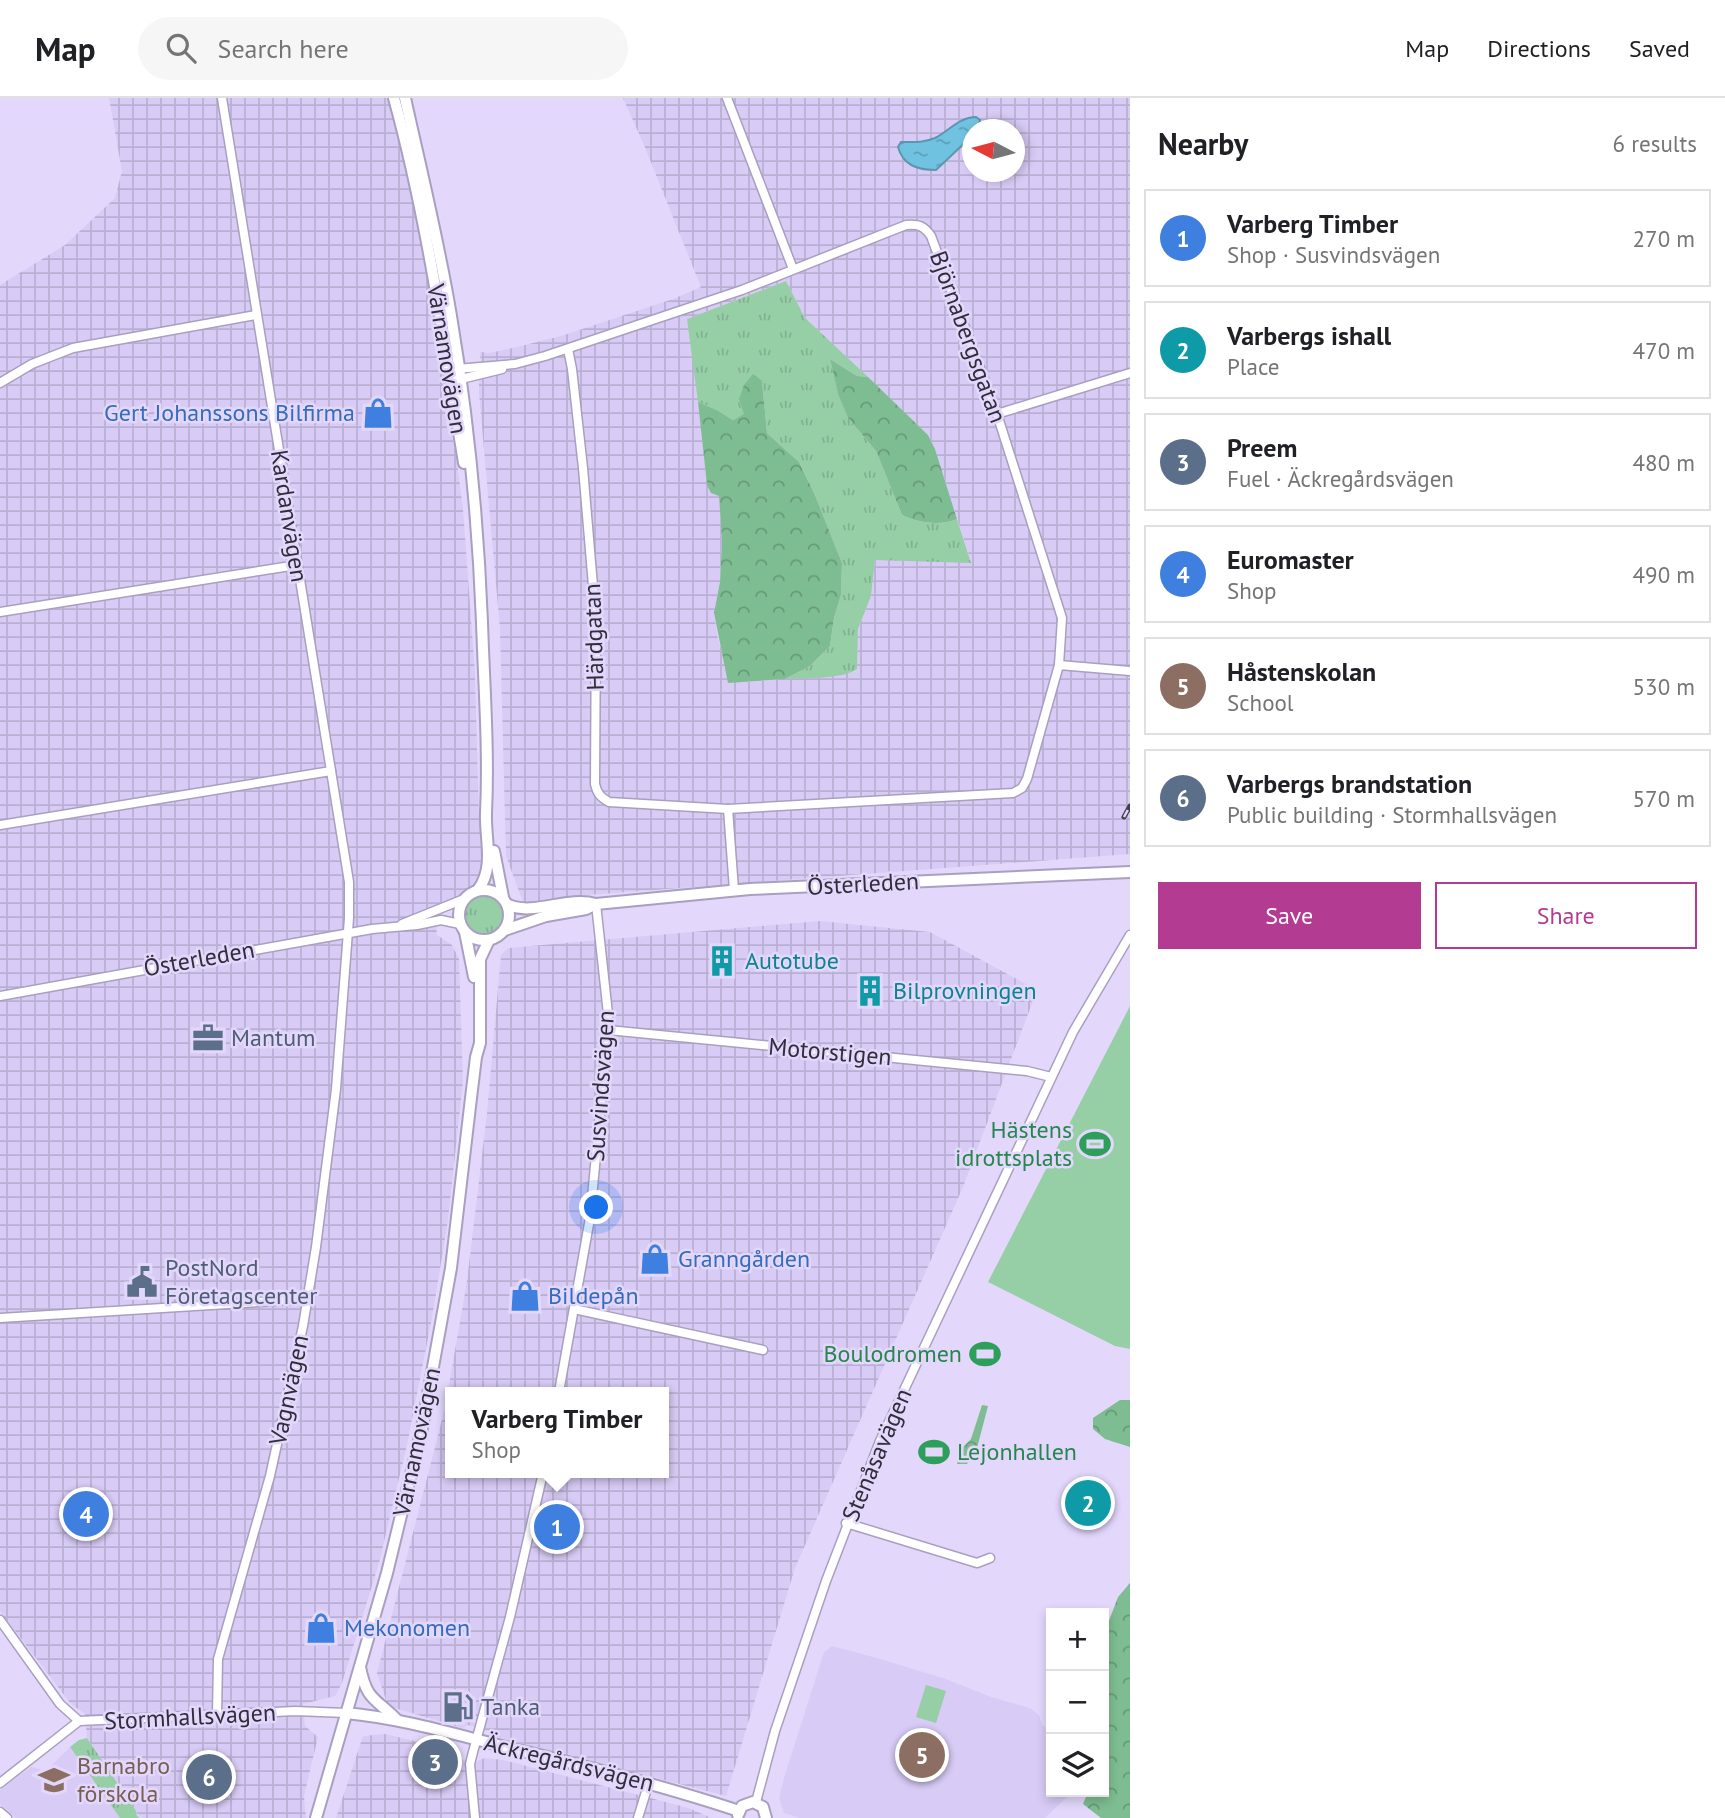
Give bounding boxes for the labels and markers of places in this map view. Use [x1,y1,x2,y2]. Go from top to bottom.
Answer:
shop icon: Gert Johanssons Bilfirma [361,396,395,430]
place label: Gert Johanssons Bilfirma [104,397,355,428]
building icon: Autotube [705,944,739,978]
place label: Autotube [745,945,839,976]
building icon: Bilprovningen [853,974,887,1008]
place label: Bilprovningen [893,975,1037,1006]
office icon: Mantum [191,1021,225,1055]
place label: Mantum [231,1022,316,1053]
place label: Hästens idrottsplats [955,1114,1072,1173]
sports icon: Hästens idrottsplats [1078,1127,1112,1161]
shop icon: Granngården [638,1242,672,1276]
place label: Granngården [678,1243,810,1274]
place label: PostNord Företagscenter [165,1252,317,1311]
public building icon: PostNord Företagscenter [125,1265,159,1299]
shop icon: Bildepån [508,1279,542,1313]
place label: Bildepån [548,1280,639,1311]
sports icon: Boulodromen [968,1337,1002,1371]
place label: Boulodromen [824,1338,962,1369]
sports icon: Lejonhallen [917,1435,951,1469]
place label: Lejonhallen [957,1436,1077,1467]
pin: 2 [1065,1477,1111,1529]
pin: 4 [63,1488,109,1540]
pin: 1 [534,1501,580,1553]
shop icon: Mekonomen [304,1611,338,1645]
place label: Mekonomen [344,1612,470,1643]
fuel station icon: Tanka [441,1690,475,1724]
place label: Tanka [481,1691,540,1722]
pin: 5 [899,1729,945,1781]
pin: 3 [412,1736,458,1788]
place label: Barnabro förskola [77,1750,170,1809]
pin: 6 [186,1751,232,1803]
school or university icon: Barnabro förskola [37,1763,71,1797]

